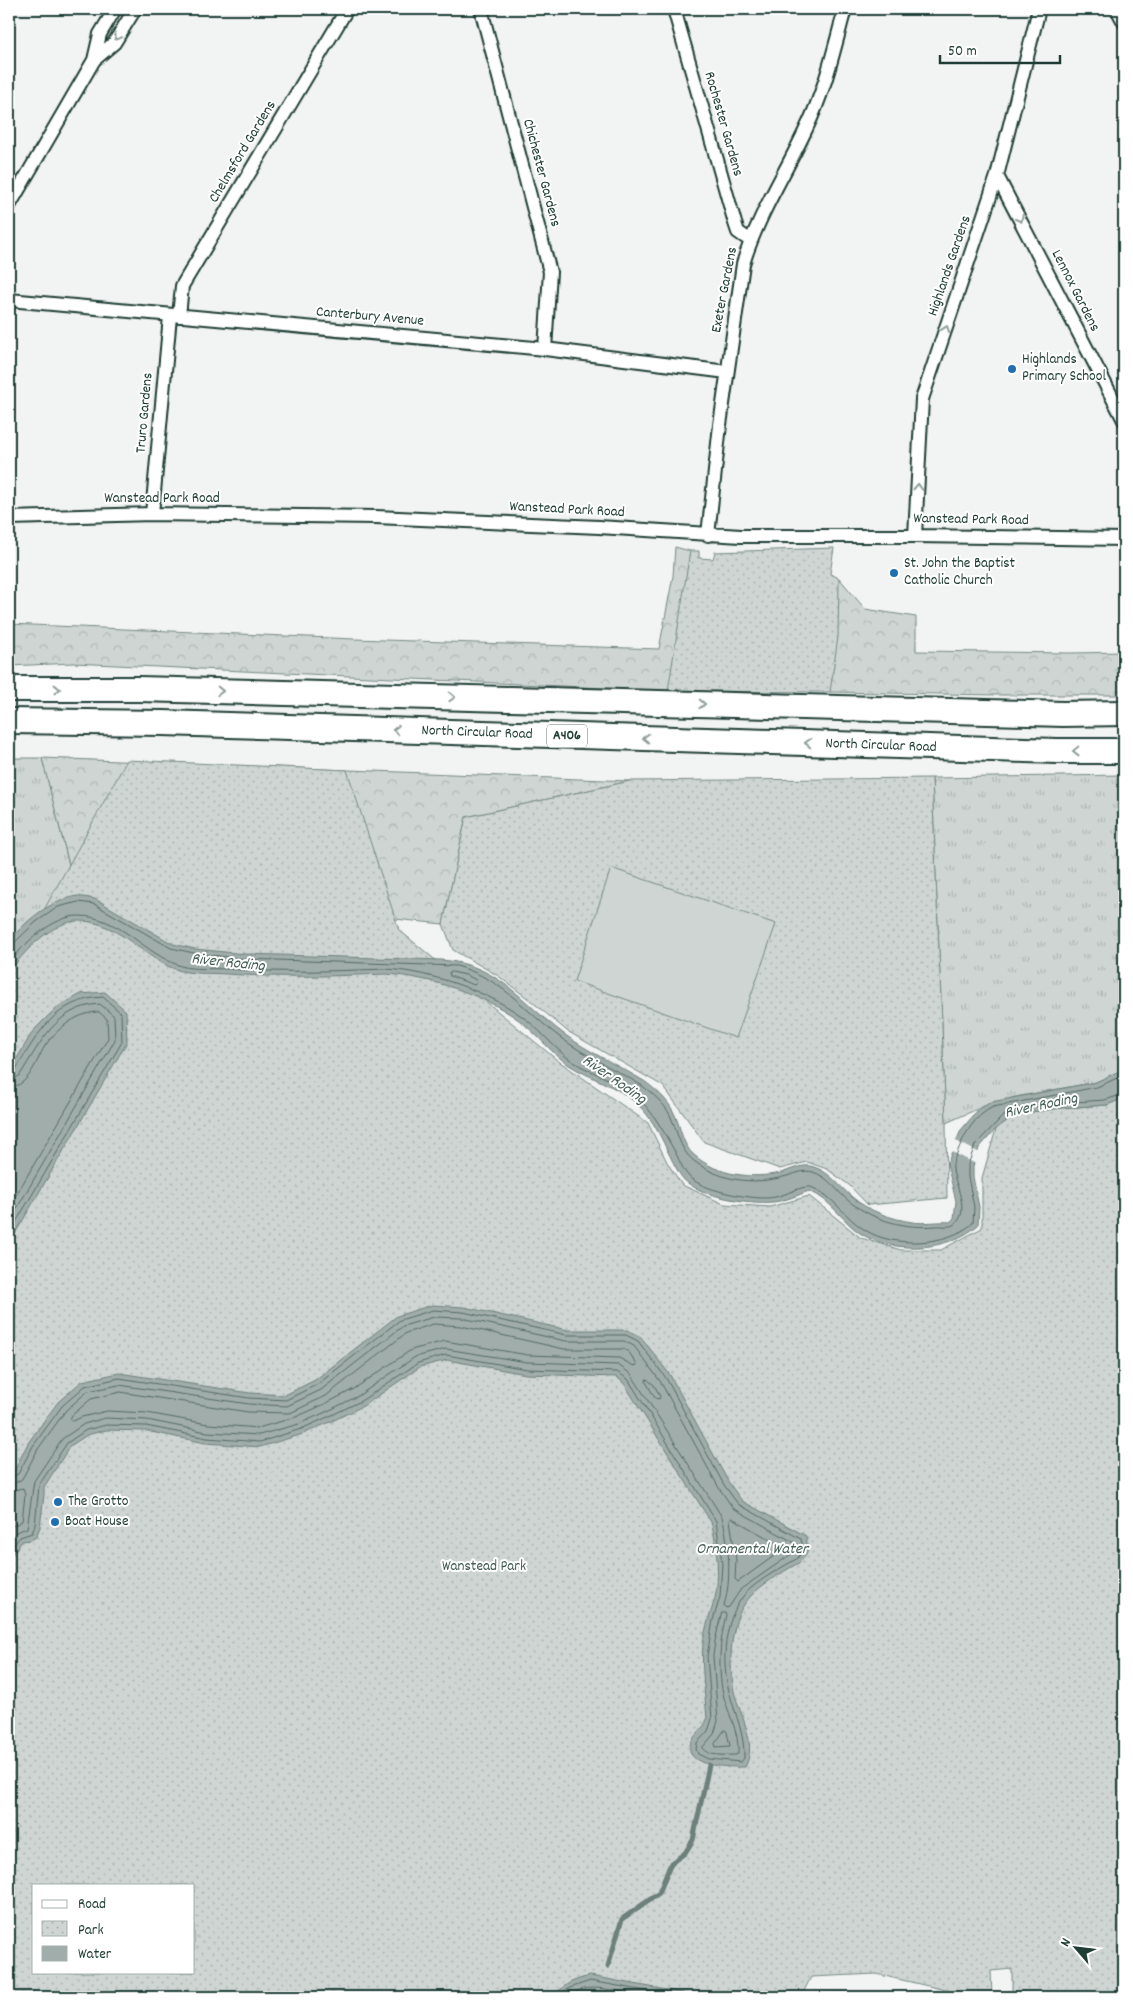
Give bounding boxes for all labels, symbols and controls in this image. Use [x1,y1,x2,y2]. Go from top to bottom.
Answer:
one-way arrow [114,31,123,40]
scale bar [940,32,1060,64]
text: 50 m [948,41,977,63]
street label: Rochester Gardens [698,69,748,179]
street label: Chelmsford Gardens [204,97,282,207]
street label: Chichester Gardens [516,117,566,229]
street label: Highlands Gardens [922,213,978,319]
one-way arrow [1013,214,1023,223]
street label: Exeter Gardens [706,245,744,335]
street label: Lennox Gardens [1045,246,1105,336]
street label: Canterbury Avenue [315,301,425,333]
one-way arrow [940,325,950,333]
place label: Highlands Primary School [1022,349,1106,388]
marker: Highlands Primary School [1006,363,1018,375]
street label: Truro Gardens [131,372,159,454]
one-way arrow [912,483,923,491]
street label: Wanstead Park Road [104,488,220,510]
street label: Wanstead Park Road [509,496,625,524]
street label: Wanstead Park Road [913,508,1029,532]
place label: St. John the Baptist Catholic Church [904,553,1016,592]
marker: St. John the Baptist Catholic Church [888,567,900,579]
one-way arrow [54,684,62,694]
one-way arrow [216,686,224,696]
one-way arrow [449,692,457,703]
one-way arrow [699,699,707,709]
street label: North Circular Road [421,720,533,746]
road number: A406 [547,724,587,748]
one-way arrow [392,725,400,735]
one-way arrow [641,733,649,743]
street label: North Circular Road [825,733,937,759]
one-way arrow [804,738,812,749]
one-way arrow [1071,746,1079,756]
water label: River Roding [190,948,267,978]
water label: River Roding [577,1049,652,1111]
water label: River Roding [1003,1087,1080,1125]
place label: The Grotto [68,1491,129,1513]
marker: The Grotto [52,1496,64,1508]
place label: Boat House [65,1511,129,1533]
marker: Boat House [49,1516,61,1528]
water label: Ornamental Water [696,1538,810,1561]
park label: Wanstead Park [442,1556,526,1578]
legend [32,1884,195,1974]
text: Road [78,1894,106,1916]
text: Park [78,1920,104,1942]
north arrow [1050,1924,1100,1974]
text: N [1056,1935,1077,1951]
text: Water [78,1944,112,1966]

